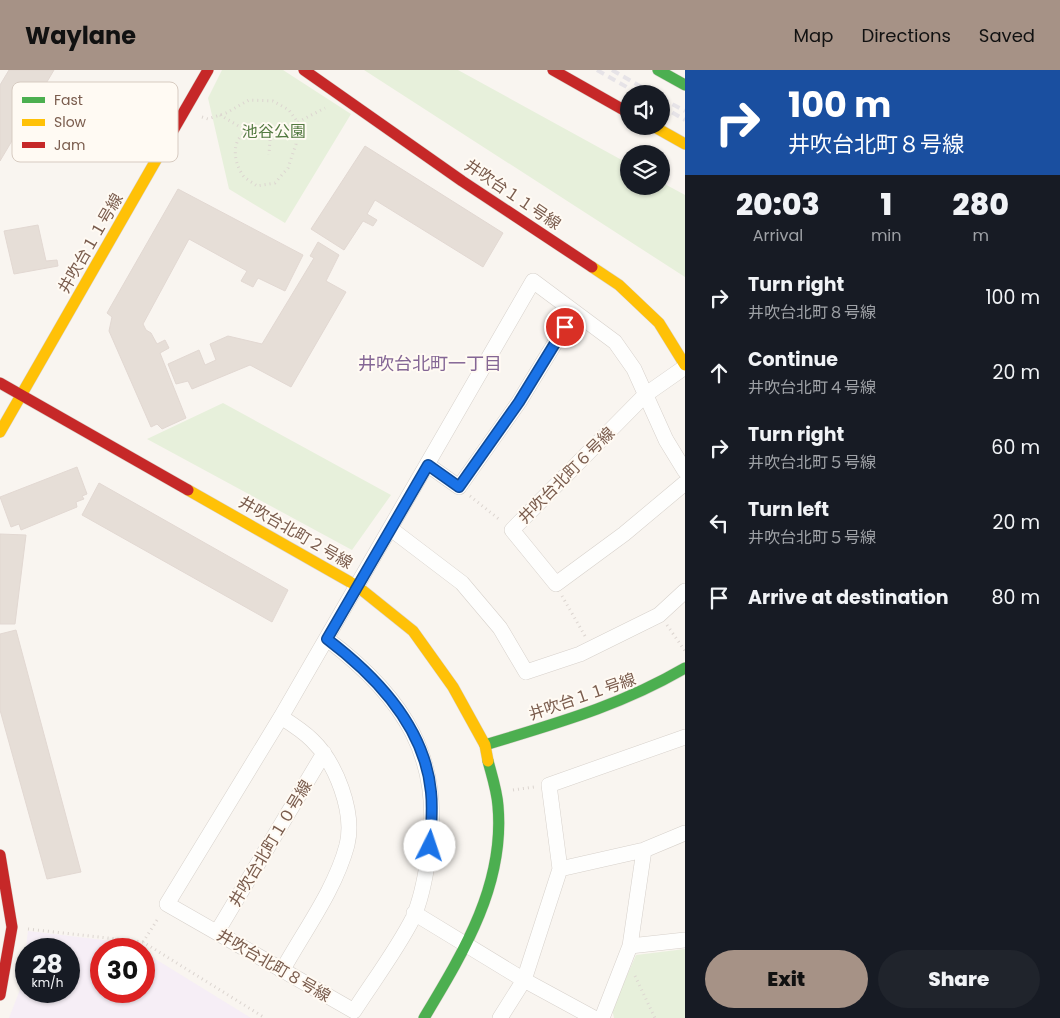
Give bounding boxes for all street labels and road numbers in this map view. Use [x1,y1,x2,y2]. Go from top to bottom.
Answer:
street label: 井吹台１１号線 [460,154,566,235]
street label: 井吹台１１号線 [52,189,128,298]
street label: 井吹台北町６号線 [513,422,620,529]
street label: 井吹台北町２号線 [235,490,357,574]
street label: 井吹台１１号線 [525,667,639,726]
street label: 井吹台北町１０号線 [223,776,317,911]
street label: 井吹台北町８号線 [213,923,335,1007]

